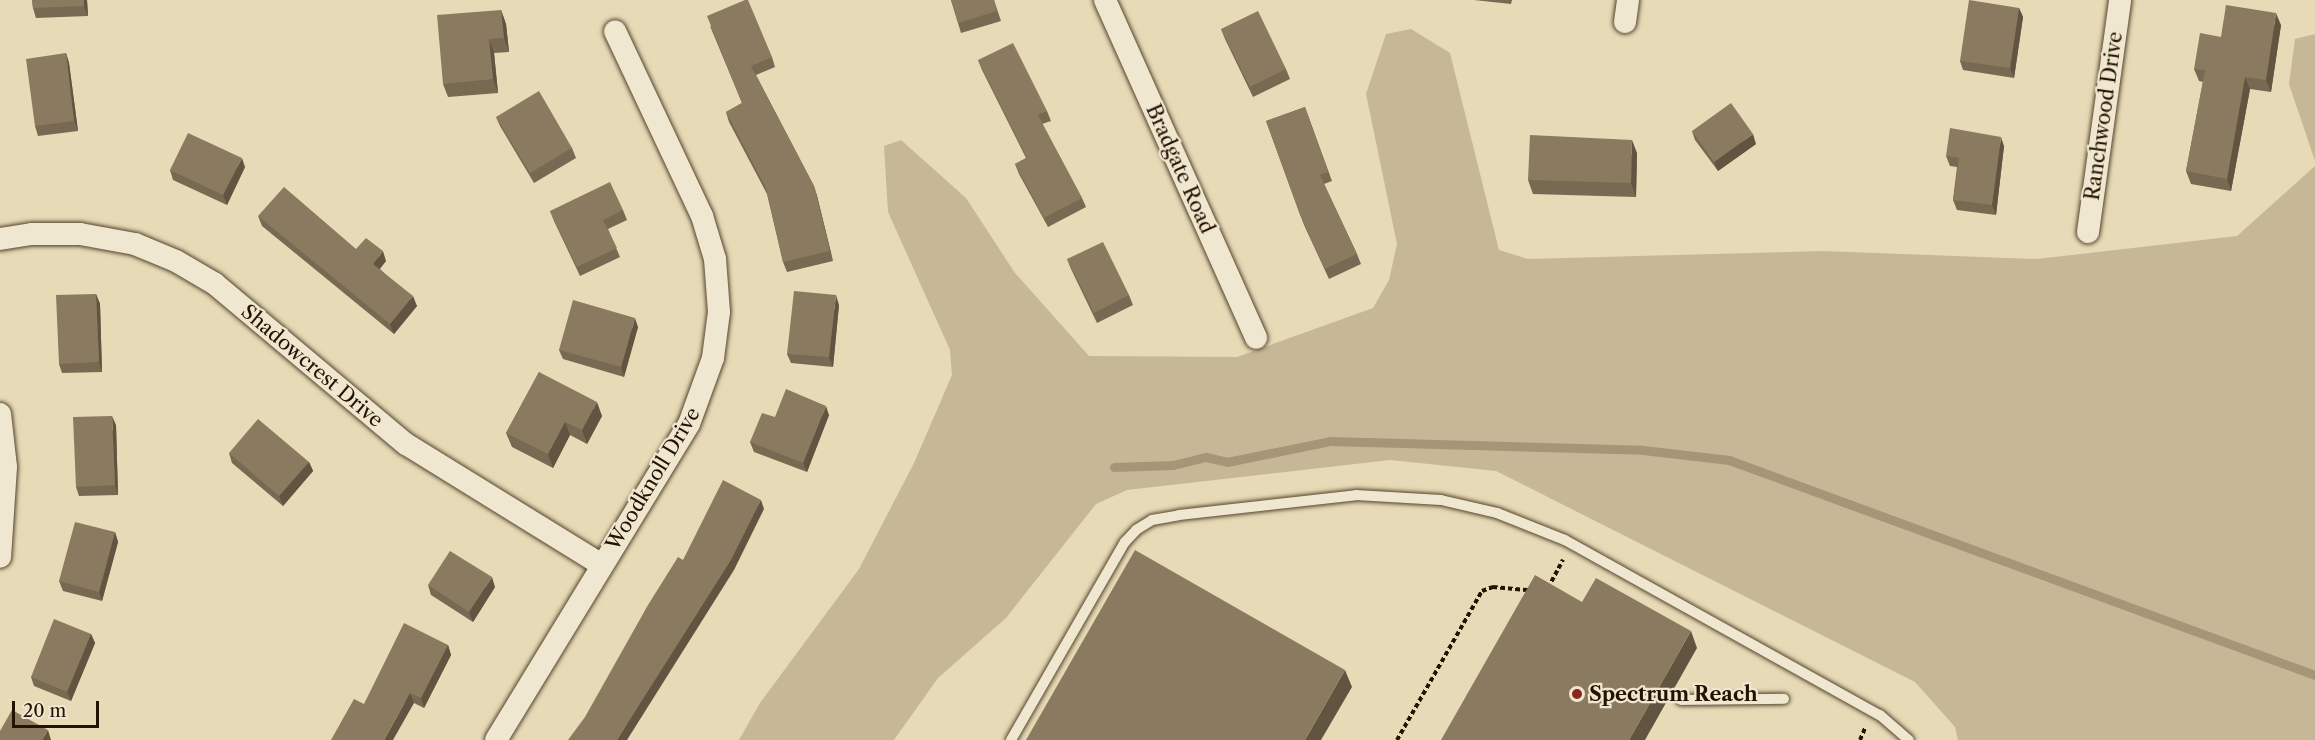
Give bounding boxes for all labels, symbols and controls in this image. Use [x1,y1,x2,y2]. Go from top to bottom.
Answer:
street label: Ranchwood Drive [2080,30,2128,202]
street label: Bradgate Road [1141,101,1219,237]
street label: Shadowcrest Drive [236,300,388,432]
street label: Woodknoll Drive [601,403,705,555]
place label: Spectrum Reach [1589,682,1758,706]
marker: Spectrum Reach [1570,687,1584,701]
scale bar [15,689,102,727]
text: 20 m [23,700,66,722]

